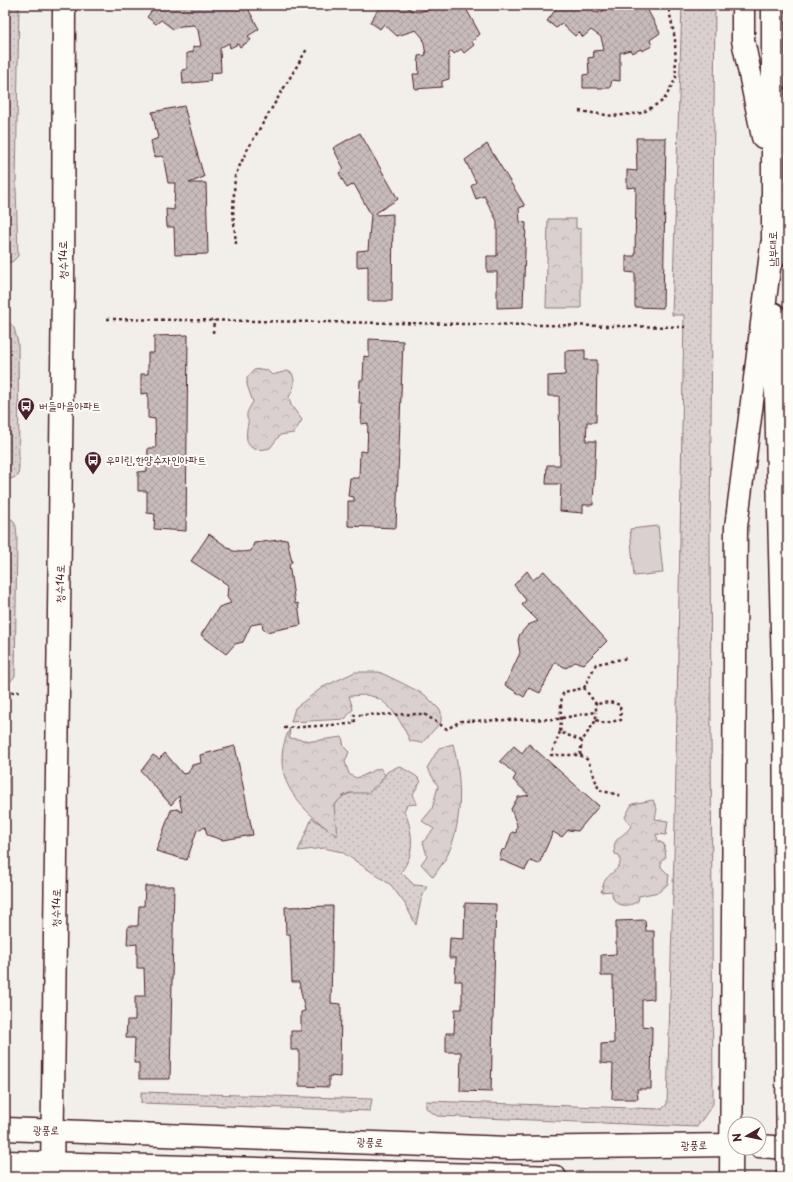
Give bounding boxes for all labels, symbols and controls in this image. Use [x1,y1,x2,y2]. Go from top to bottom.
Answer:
street label: 남부대로 [764,231,781,267]
street label: 청수14로 [54,240,71,279]
bus stop icon: 버들마을아파트 [16,396,36,421]
place label: 버들마을아파트 [39,397,101,414]
bus stop icon: 우미린,한양수자인아파트 [83,450,103,475]
place label: 우미린,한양수자인아파트 [106,451,206,468]
street label: 청수14로 [51,564,68,604]
street label: 청수14로 [47,888,64,928]
north arrow [727,1116,767,1156]
street label: 광풍로 [33,1121,60,1138]
text: N [728,1132,746,1143]
street label: 광풍로 [356,1133,384,1150]
street label: 광풍로 [681,1136,708,1153]

